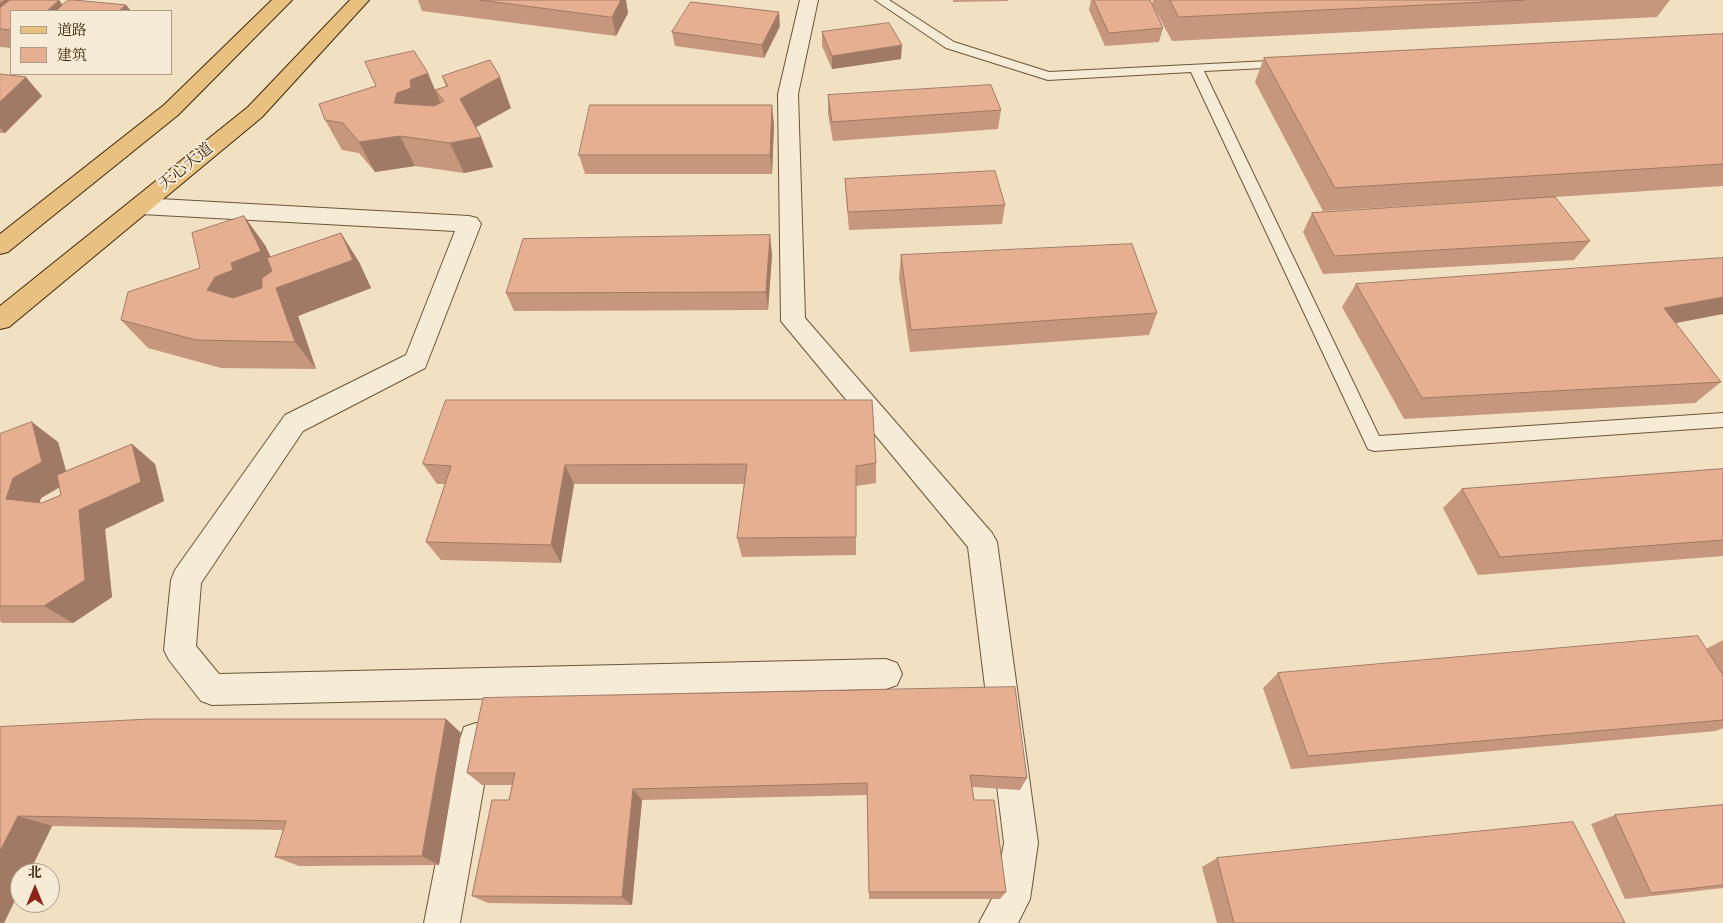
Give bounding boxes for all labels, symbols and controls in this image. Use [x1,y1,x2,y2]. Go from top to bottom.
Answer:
legend [10,10,172,75]
text: 道路 [57,21,87,42]
text: 建筑 [57,46,87,67]
street label: 天心大道 [156,140,218,196]
north arrow [10,863,60,913]
text: 北 [28,864,42,884]

